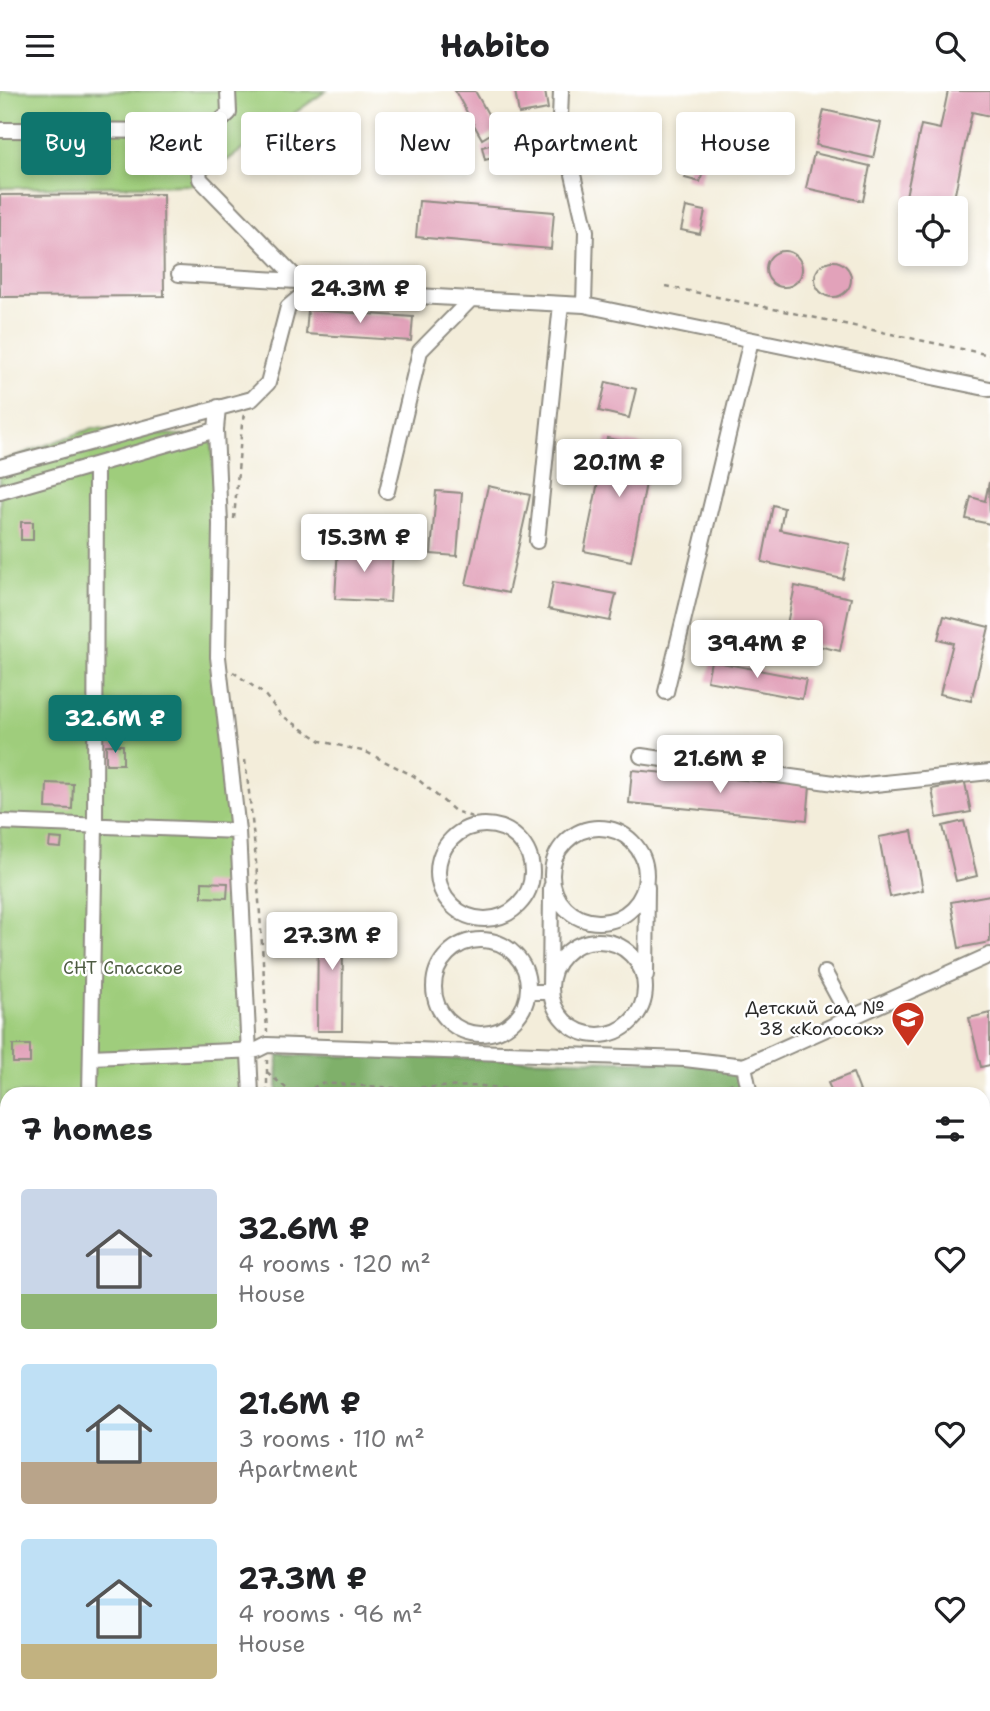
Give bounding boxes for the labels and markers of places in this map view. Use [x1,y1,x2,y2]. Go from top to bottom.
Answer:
pin: 24.3M ₽ [295,265,425,325]
pin: 20.1M ₽ [554,439,684,499]
pin: 15.3M ₽ [299,515,429,574]
pin: 39.4M ₽ [692,621,822,680]
pin: 32.6M ₽ [50,695,180,755]
pin: 21.6M ₽ [655,735,785,795]
pin: 27.3M ₽ [267,913,397,972]
place label: Детский сад № 38 «Колосок» [745,996,884,1041]
school or university icon: Детский сад № 38 «Колосок» [889,999,927,1048]

